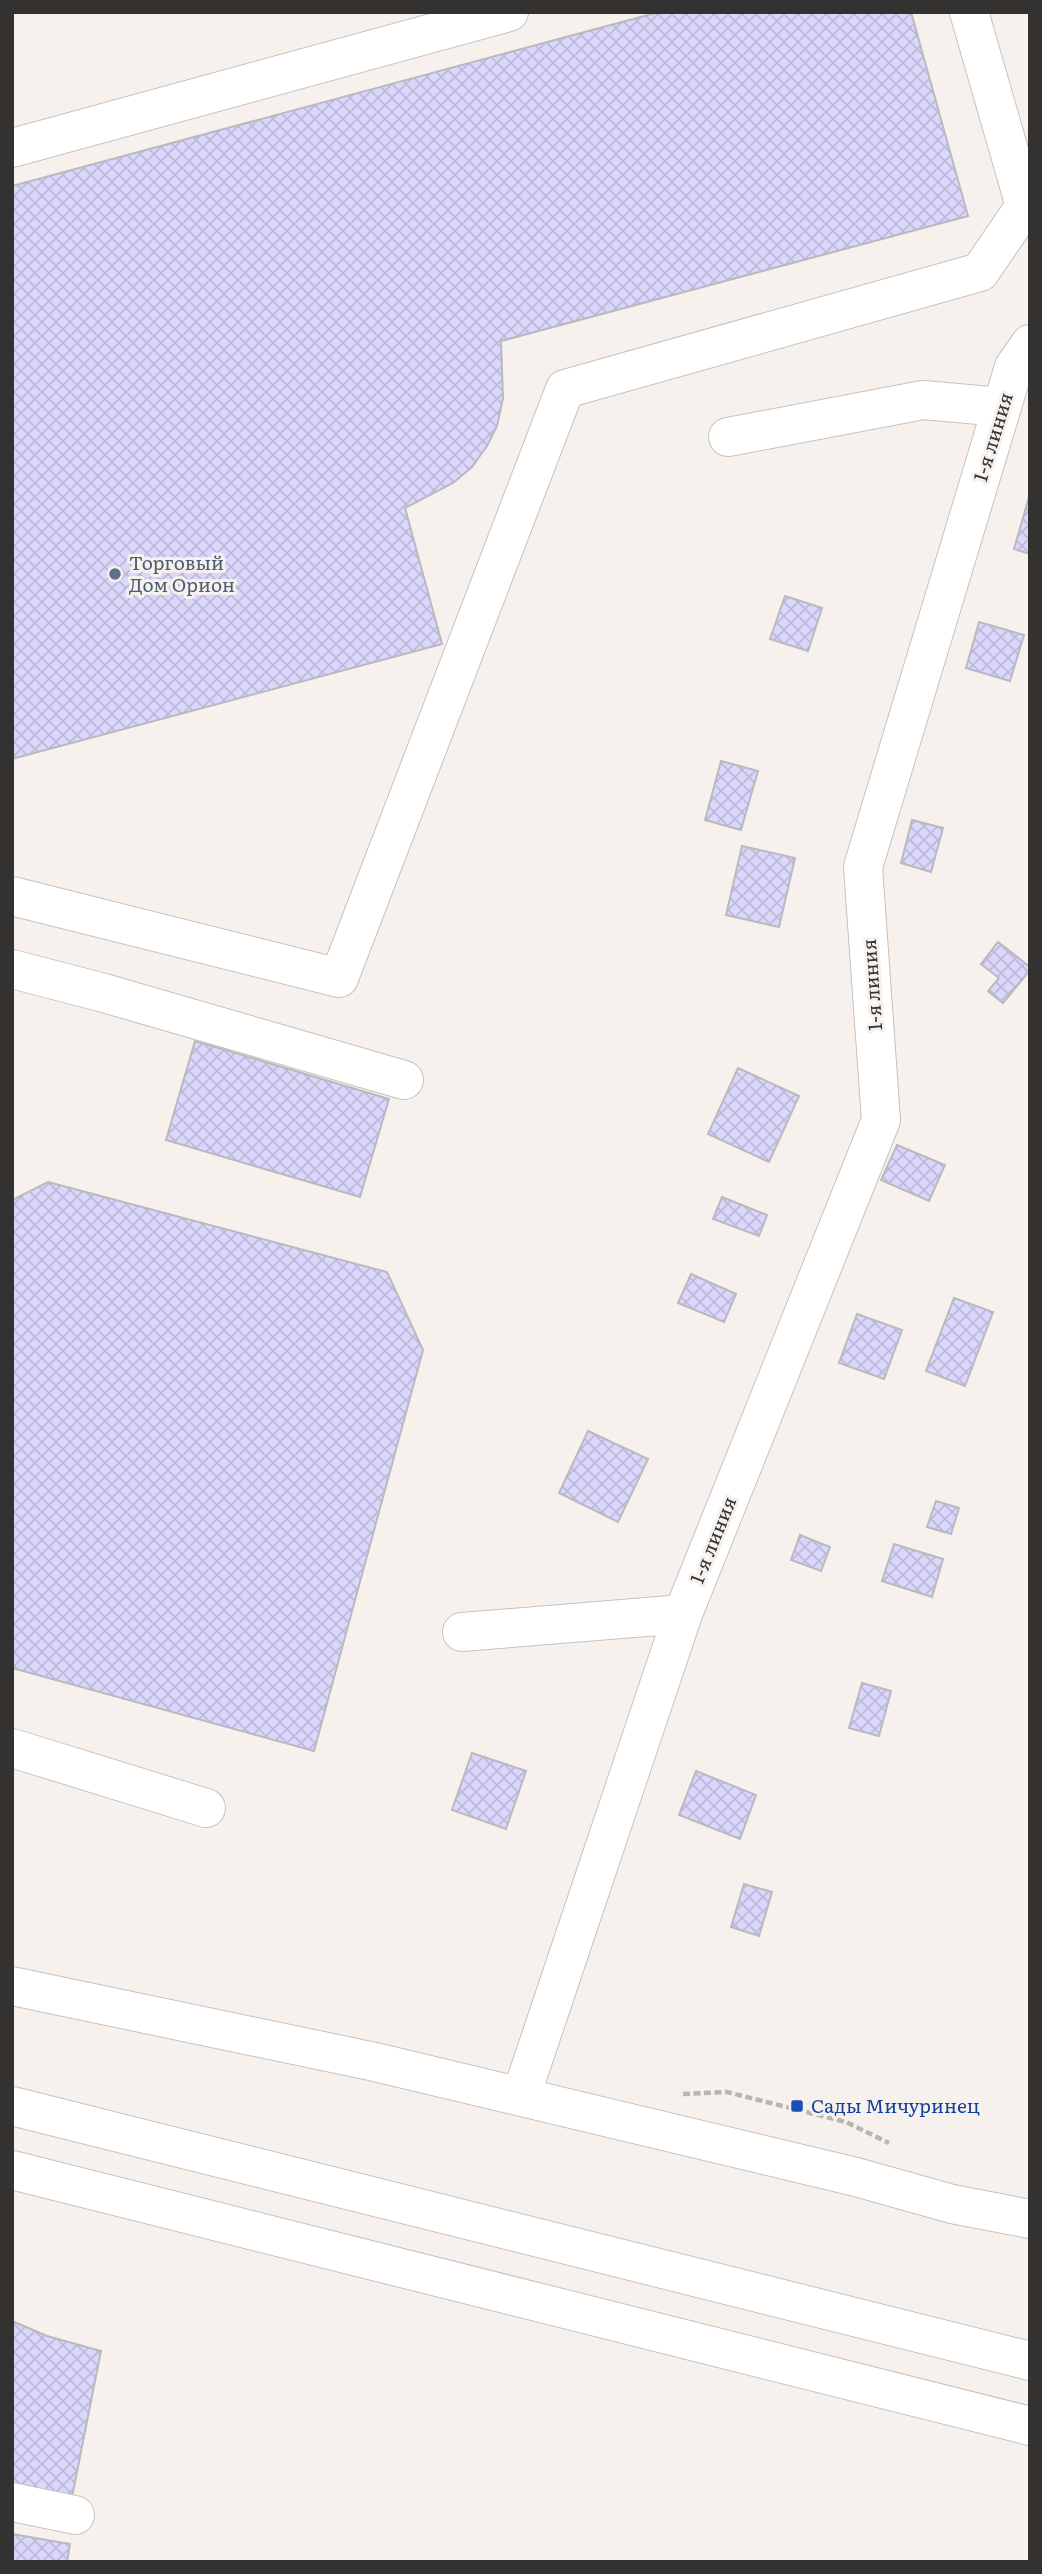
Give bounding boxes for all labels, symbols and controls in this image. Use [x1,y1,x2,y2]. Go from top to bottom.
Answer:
street label: 1-я линия [965,389,1019,485]
place label: Торговый Дом Орион [129,548,235,598]
marker: Торговый Дом Орион [107,566,123,582]
street label: 1-я линия [854,938,888,1032]
street label: 1-я линия [682,1492,742,1587]
place label: Сады Мичуринец [811,2091,980,2119]
marker: Сады Мичуринец [789,2098,805,2114]

